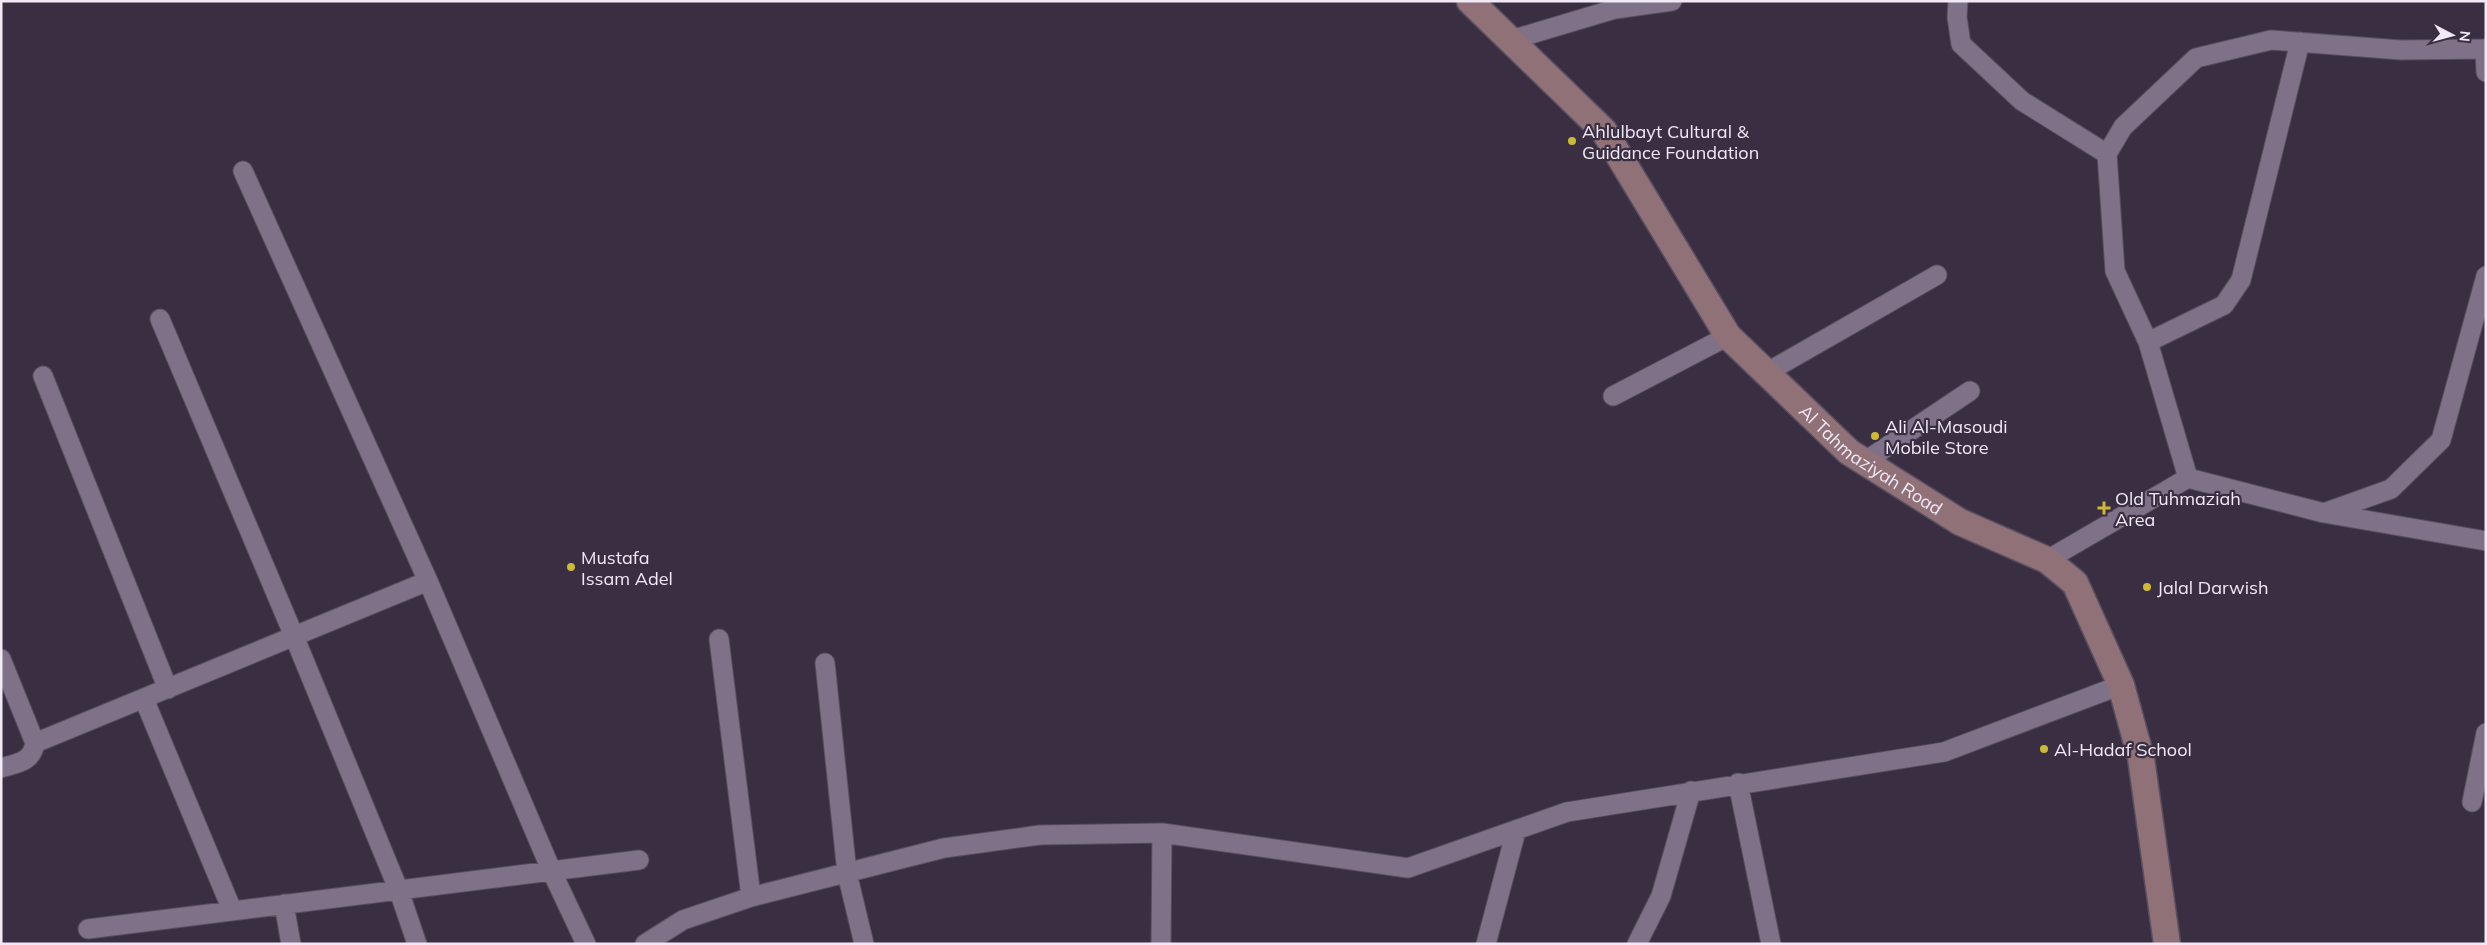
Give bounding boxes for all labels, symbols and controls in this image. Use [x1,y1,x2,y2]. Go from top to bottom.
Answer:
north arrow [2427,10,2477,60]
text: N [2455,30,2474,43]
place label: Ahlulbayt Cultural & Guidance Foundation [1582,120,1759,164]
marker: Ahlulbayt Cultural & Guidance Foundation [1566,135,1578,147]
street label: Al Tahmaziyah Road [1795,399,1947,520]
place label: Ali Al-Masoudi Mobile Store [1885,415,2008,459]
marker: Ali Al-Masoudi Mobile Store [1869,430,1881,442]
place label: Old Tuhmaziah Area [2115,487,2241,531]
marker: Old Tuhmaziah Area [2097,501,2111,515]
place label: Mustafa Issam Adel [581,546,673,590]
marker: Mustafa Issam Adel [565,561,577,573]
place label: Jalal Darwish [2157,576,2269,599]
marker: Jalal Darwish [2141,581,2153,593]
place label: Al-Hadaf School [2054,738,2192,761]
marker: Al-Hadaf School [2038,743,2050,755]

